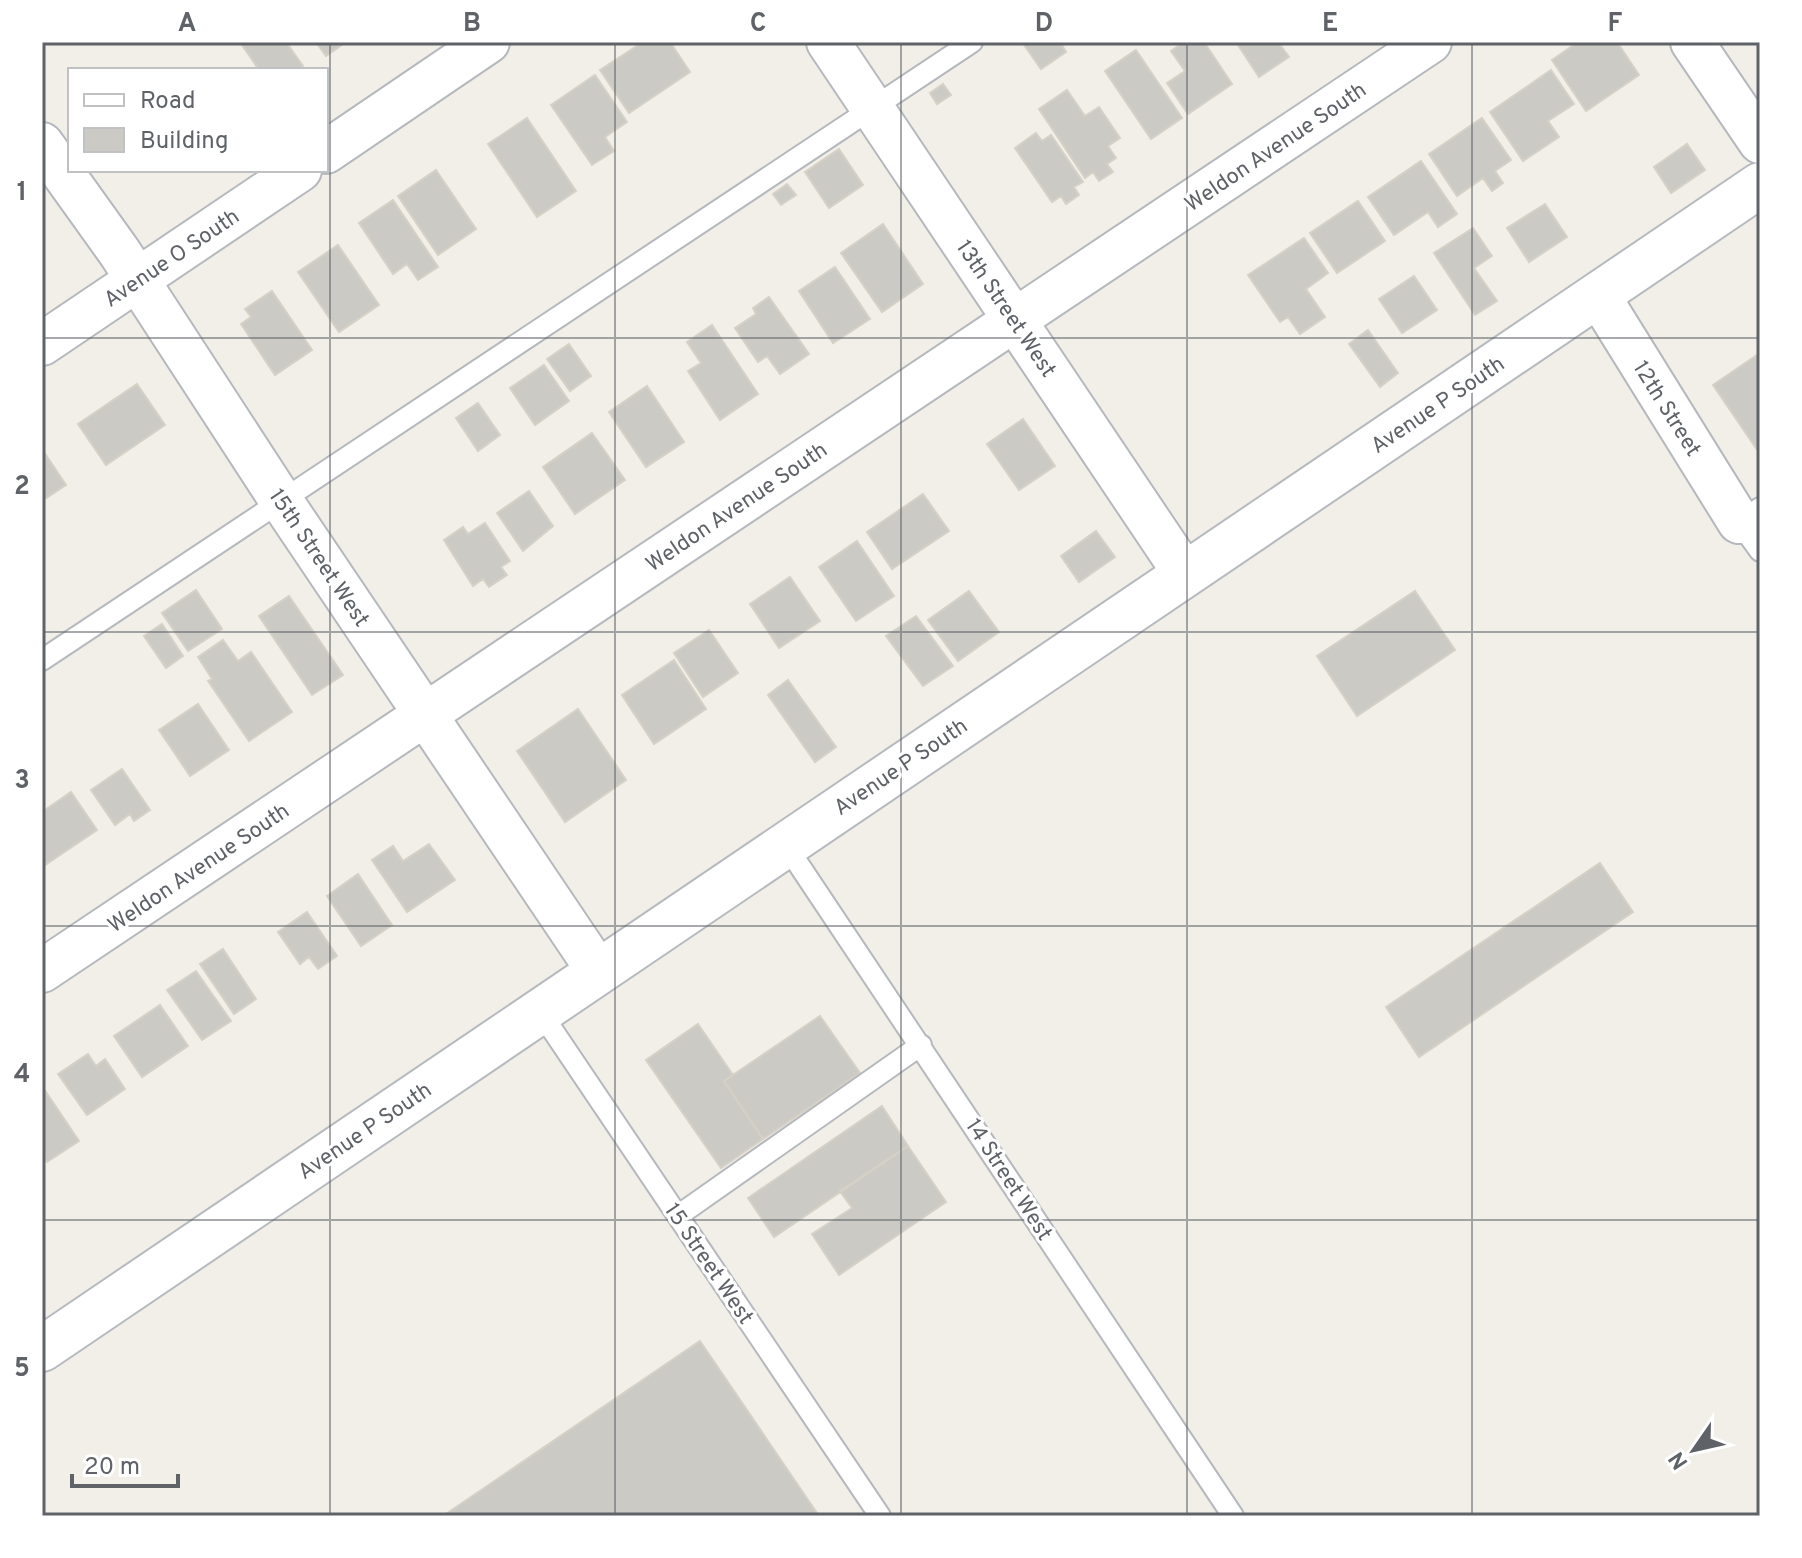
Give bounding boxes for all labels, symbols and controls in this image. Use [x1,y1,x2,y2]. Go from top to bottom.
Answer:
text: A [178,8,196,41]
text: B [463,8,481,41]
text: C [750,8,766,41]
text: D [1035,8,1053,41]
text: E [1322,8,1338,41]
text: F [1608,8,1623,41]
legend [68,68,328,172]
street label: Weldon Avenue South [1180,77,1372,219]
text: Road [140,87,196,117]
text: Building [140,127,229,157]
text: 1 [17,177,27,210]
street label: Avenue O South [99,204,245,314]
street label: 13th Street West [949,236,1061,383]
street label: Avenue P South [1366,351,1510,461]
street label: 12th Street [1626,357,1706,462]
street label: Weldon Avenue South [641,437,833,579]
text: 2 [14,471,30,504]
street label: 15th Street West [262,484,374,633]
street label: Avenue P South [829,713,973,823]
text: 3 [14,765,30,798]
street label: Weldon Avenue South [103,798,295,940]
text: 4 [14,1059,30,1092]
street label: Avenue P South [293,1077,437,1187]
street label: 14 Street West [958,1114,1057,1246]
street label: 15 Street West [657,1199,758,1330]
text: 5 [14,1353,30,1386]
north arrow [1654,1410,1734,1490]
scale bar [72,1438,178,1488]
text: N [1664,1446,1695,1474]
text: 20 m [84,1453,140,1483]

